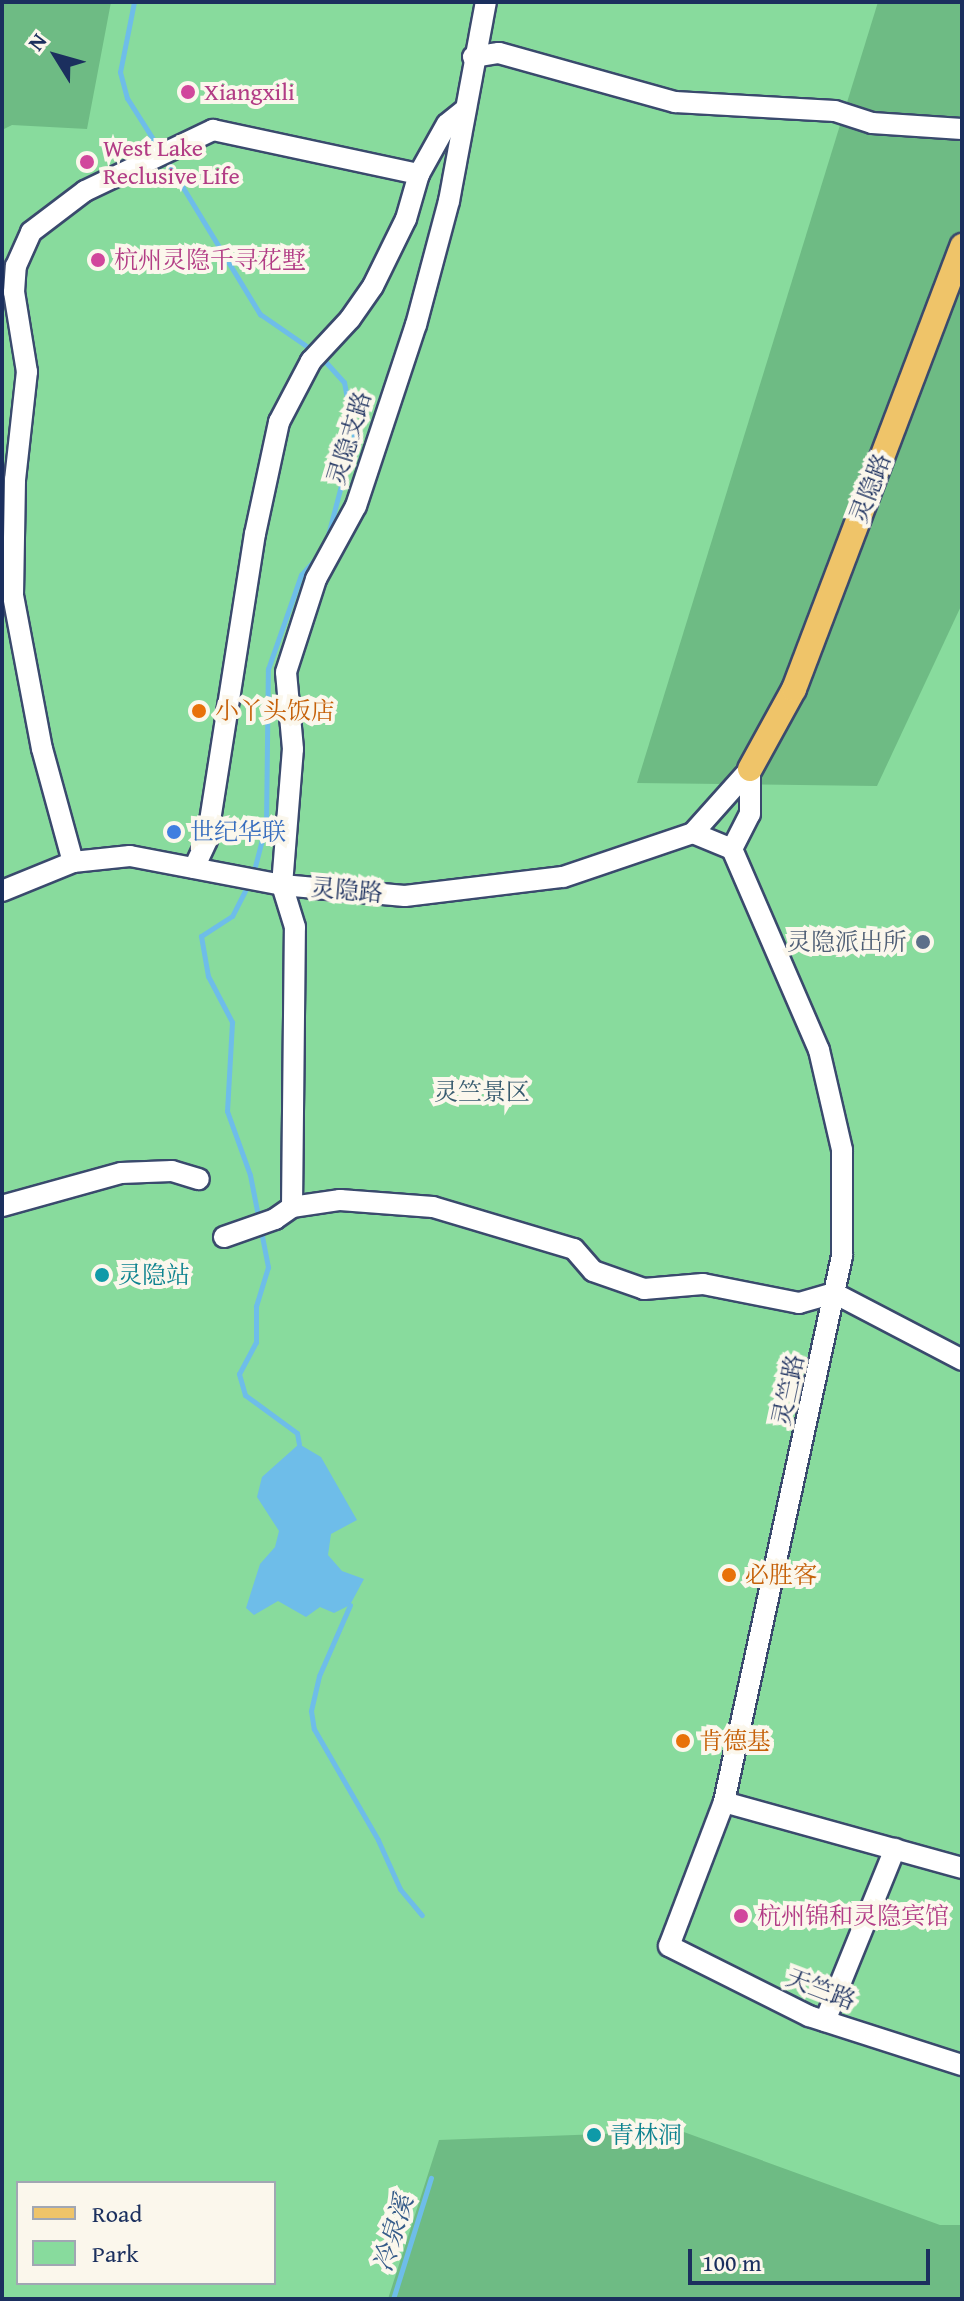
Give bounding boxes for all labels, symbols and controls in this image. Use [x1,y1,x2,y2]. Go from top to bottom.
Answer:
north arrow [16,16,96,96]
text: N [20,26,54,57]
place label: Xiangxili [204,78,295,106]
marker: Xiangxili [179,83,197,101]
place label: West Lake Reclusive Life [103,134,240,190]
marker: West Lake Reclusive Life [78,153,96,171]
place label: 杭州灵隐千寻花墅 [114,246,306,274]
marker: 杭州灵隐千寻花墅 [89,251,107,269]
street label: 灵隐支路 [321,388,377,488]
street label: 灵隐路 [844,449,896,527]
place label: 小丫头饭店 [215,697,335,725]
marker: 小丫头饭店 [190,702,208,720]
place label: 世纪华联 [190,818,286,846]
marker: 世纪华联 [165,823,183,841]
street label: 灵隐路 [310,873,384,907]
place label: 灵隐派出所 [787,928,907,956]
marker: 灵隐派出所 [914,933,932,951]
park label: 灵竺景区 [434,1078,530,1106]
place label: 灵隐站 [118,1261,190,1289]
marker: 灵隐站 [93,1266,111,1284]
street label: 灵竺路 [766,1352,810,1428]
place label: 必胜客 [745,1561,817,1589]
marker: 必胜客 [720,1566,738,1584]
place label: 肯德基 [699,1727,771,1755]
marker: 肯德基 [674,1732,692,1750]
place label: 杭州锦和灵隐宾馆 [757,1902,949,1930]
marker: 杭州锦和灵隐宾馆 [732,1907,750,1925]
street label: 天竺路 [782,1963,860,2015]
place label: 青林洞 [610,2121,682,2149]
marker: 青林洞 [585,2126,603,2144]
legend [16,2181,276,2285]
water label: 冷泉溪 [367,2191,419,2275]
text: Road [92,2196,142,2231]
scale bar [692,2233,934,2283]
text: Park [92,2236,138,2271]
text: 100 m [702,2245,762,2280]

